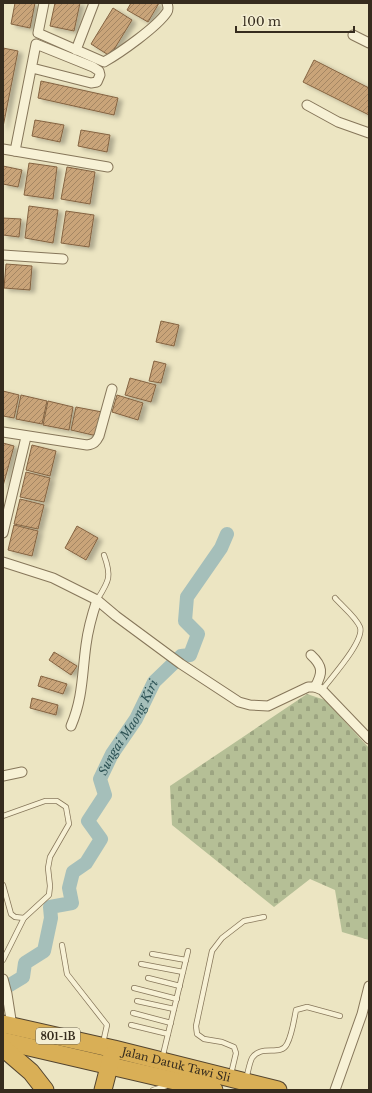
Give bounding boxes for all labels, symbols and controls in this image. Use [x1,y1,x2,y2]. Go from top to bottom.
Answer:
scale bar [236,8,354,34]
text: 100 m [242,14,281,29]
water label: Sungai Maong Kiri [95,676,161,777]
road number: 801-1B [36,1028,80,1044]
street label: Jalan Datuk Tawi Sli [119,1044,232,1085]

